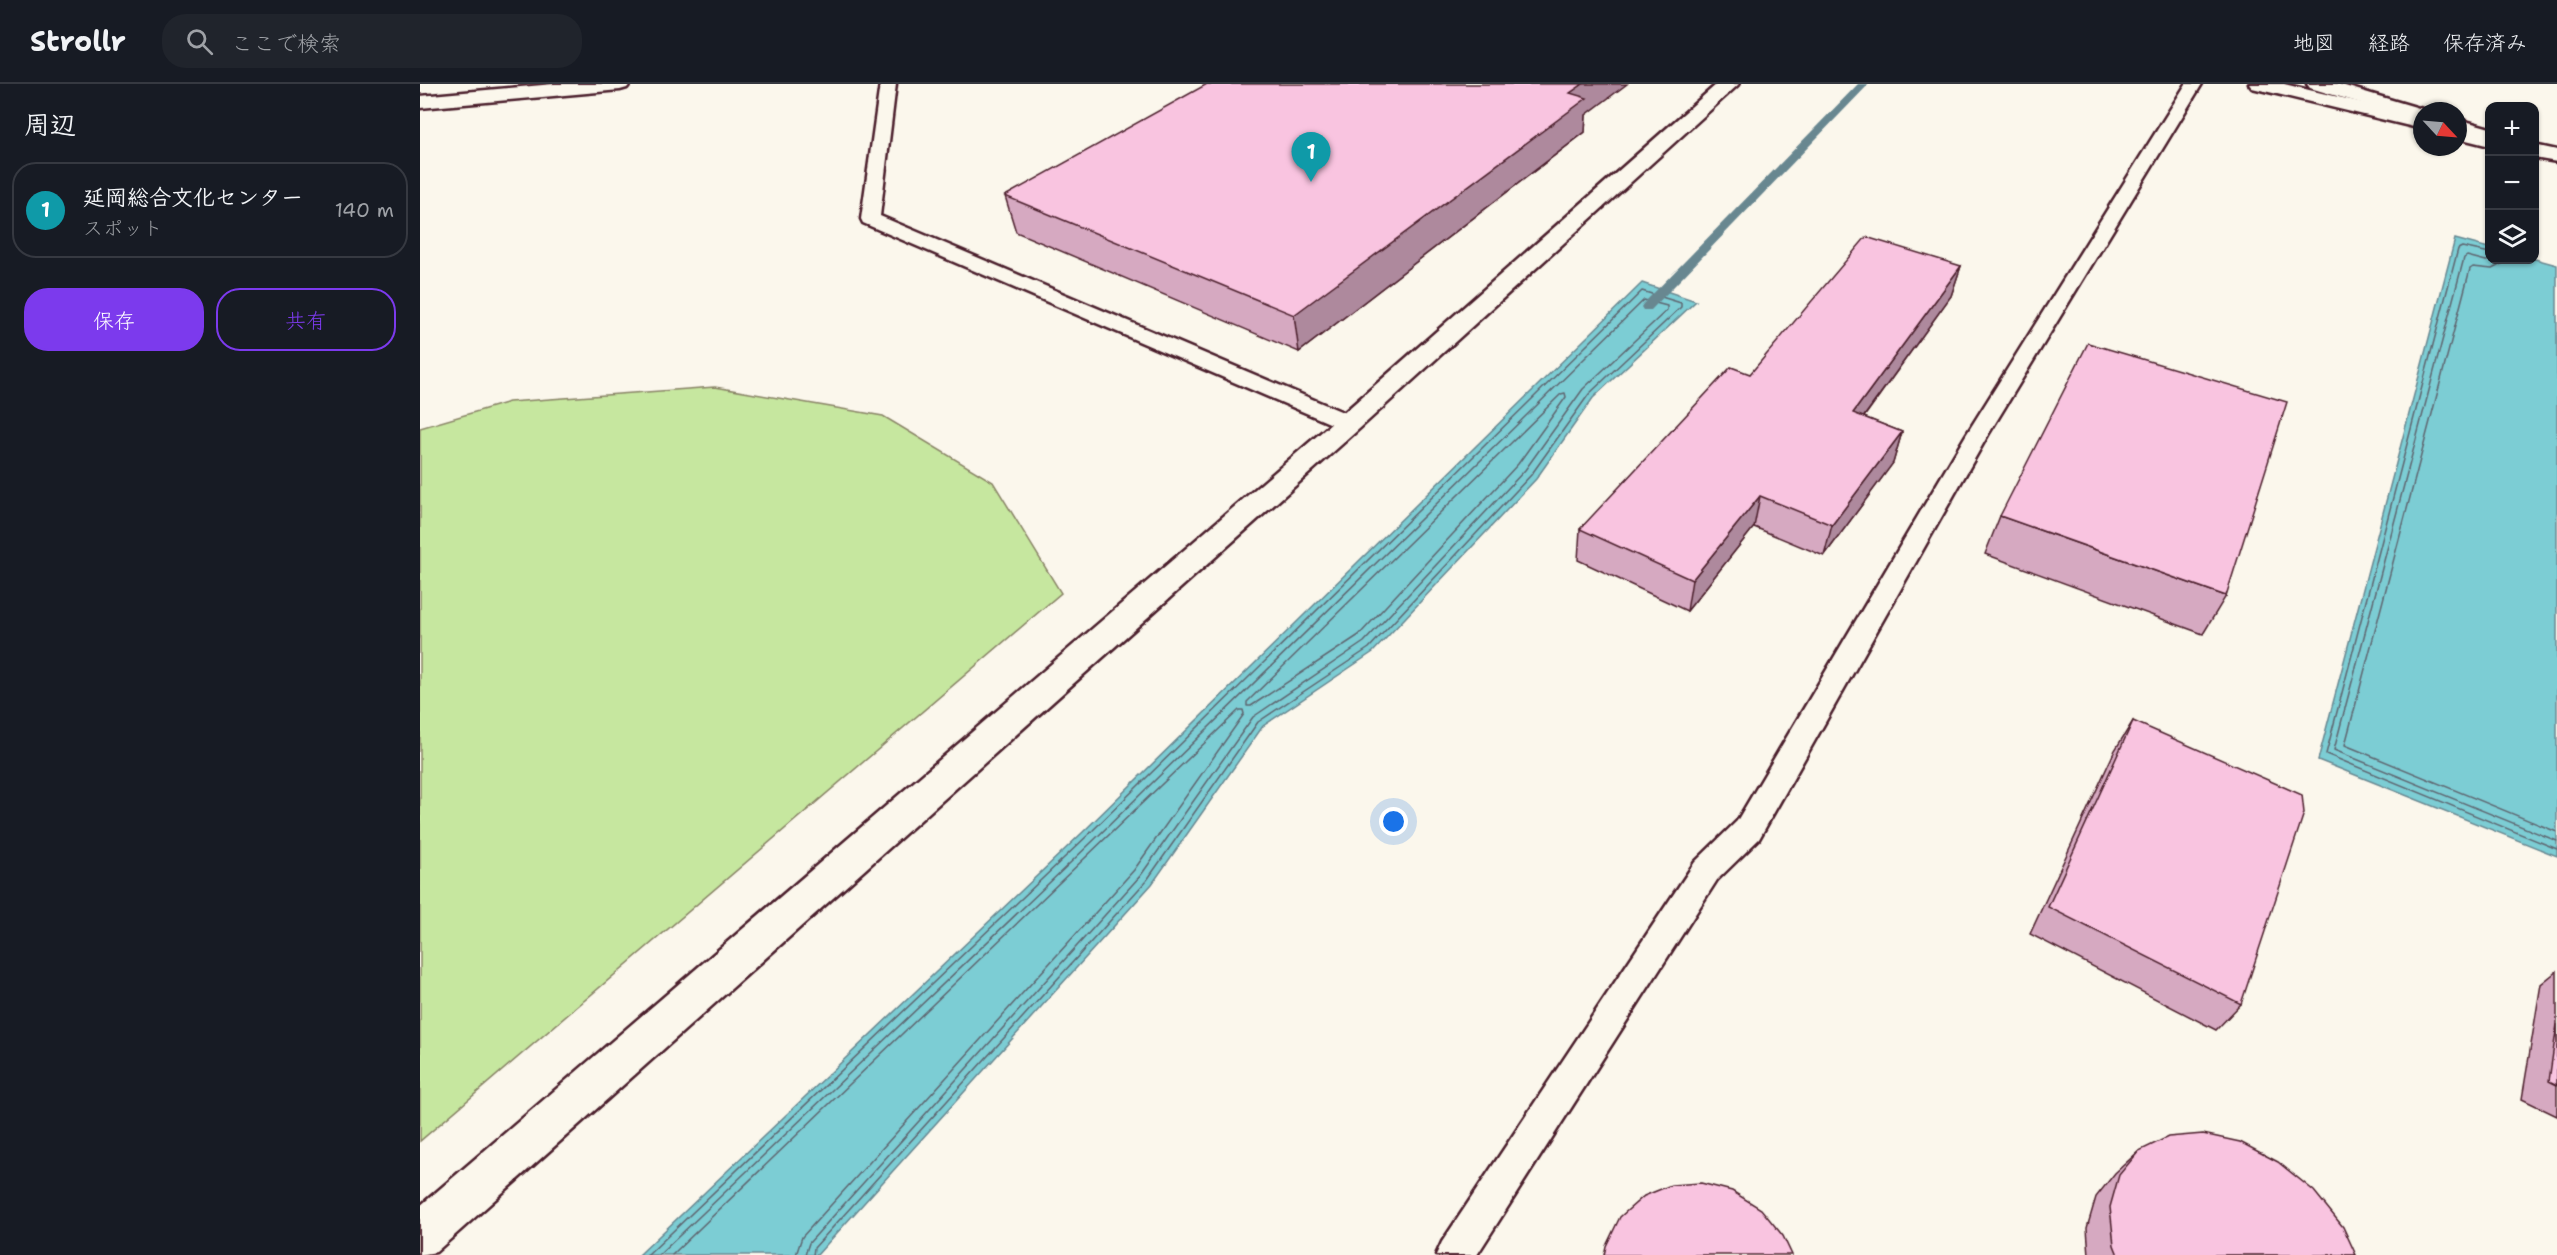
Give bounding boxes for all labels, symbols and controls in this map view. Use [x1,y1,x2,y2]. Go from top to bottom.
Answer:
search box [162,14,582,68]
text: Strollr [30,22,126,60]
icon: search [183,25,216,58]
text: ここで検索 [231,29,341,58]
text: 地図 [2293,29,2335,57]
text: 経路 [2368,29,2410,57]
text: 保存済み [2443,29,2527,57]
north arrow [2413,102,2467,156]
map controls [2485,102,2539,264]
button: + [2485,102,2539,156]
text: 周辺 [24,107,76,142]
pin: 1 [1292,132,1330,182]
button: − [2485,156,2539,210]
text: 延岡総合文化センター [83,183,303,212]
text: 1 [41,197,50,223]
text: 140 m [335,197,394,223]
button: layers [2485,210,2539,264]
text: スポット [83,215,163,241]
button: 保存 [24,288,204,351]
button: 共有 [216,288,396,351]
your location [1379,807,1408,836]

